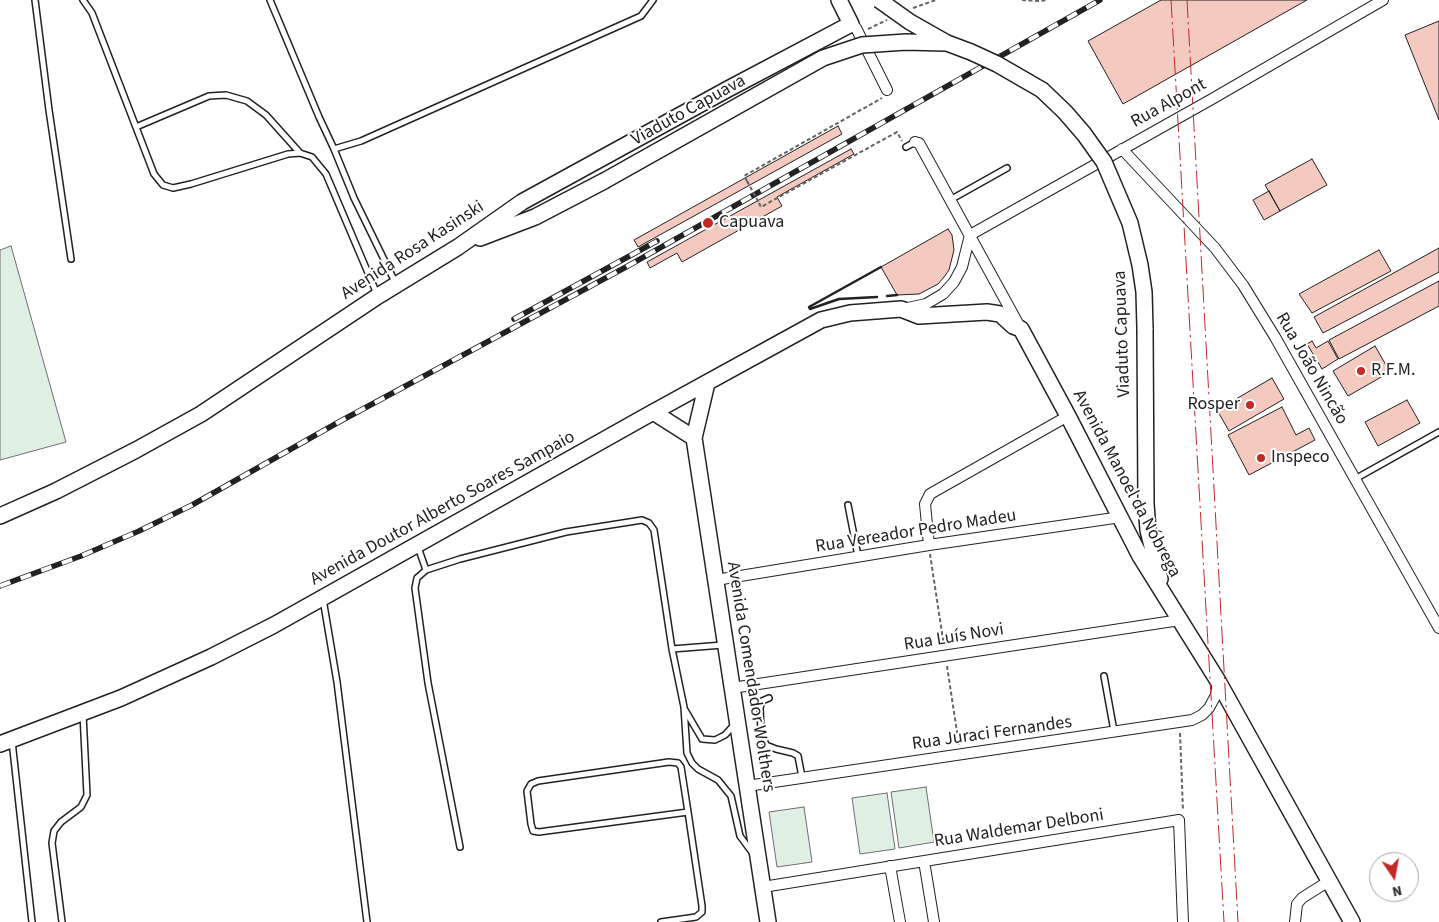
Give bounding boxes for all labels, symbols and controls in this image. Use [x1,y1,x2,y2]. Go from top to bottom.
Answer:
street label: Viaduto Capuava [628,71,750,151]
street label: Rua Alpont [1128,74,1210,134]
street label: Avenida Rosa Kasinski [337,197,489,305]
place label: Capuava [719,212,784,234]
marker: Capuava [701,216,715,230]
street label: Viaduto Capuava [1110,270,1136,398]
street label: Rua João Nincão [1270,309,1352,429]
place label: R.F.M. [1371,360,1415,382]
marker: R.F.M. [1355,365,1367,377]
street label: Avenida Manoel da Nóbrega [1067,386,1185,582]
place label: Rosper [1188,394,1240,416]
marker: Rosper [1244,399,1256,411]
street label: Avenida Doutor Alberto Soares Sampaio [307,427,579,591]
place label: Inspeco [1271,447,1330,469]
marker: Inspeco [1255,452,1267,464]
street label: Rua Vereador Pedro Madeu [814,505,1018,559]
street label: Avenida Comendador Wolthers [721,560,779,794]
street label: Rua Luís Novi [903,619,1005,657]
street label: Rua Juraci Fernandes [911,712,1073,756]
street label: Rua Waldemar Delboni [933,805,1105,853]
north arrow [1369,852,1419,902]
text: N [1390,880,1404,901]

